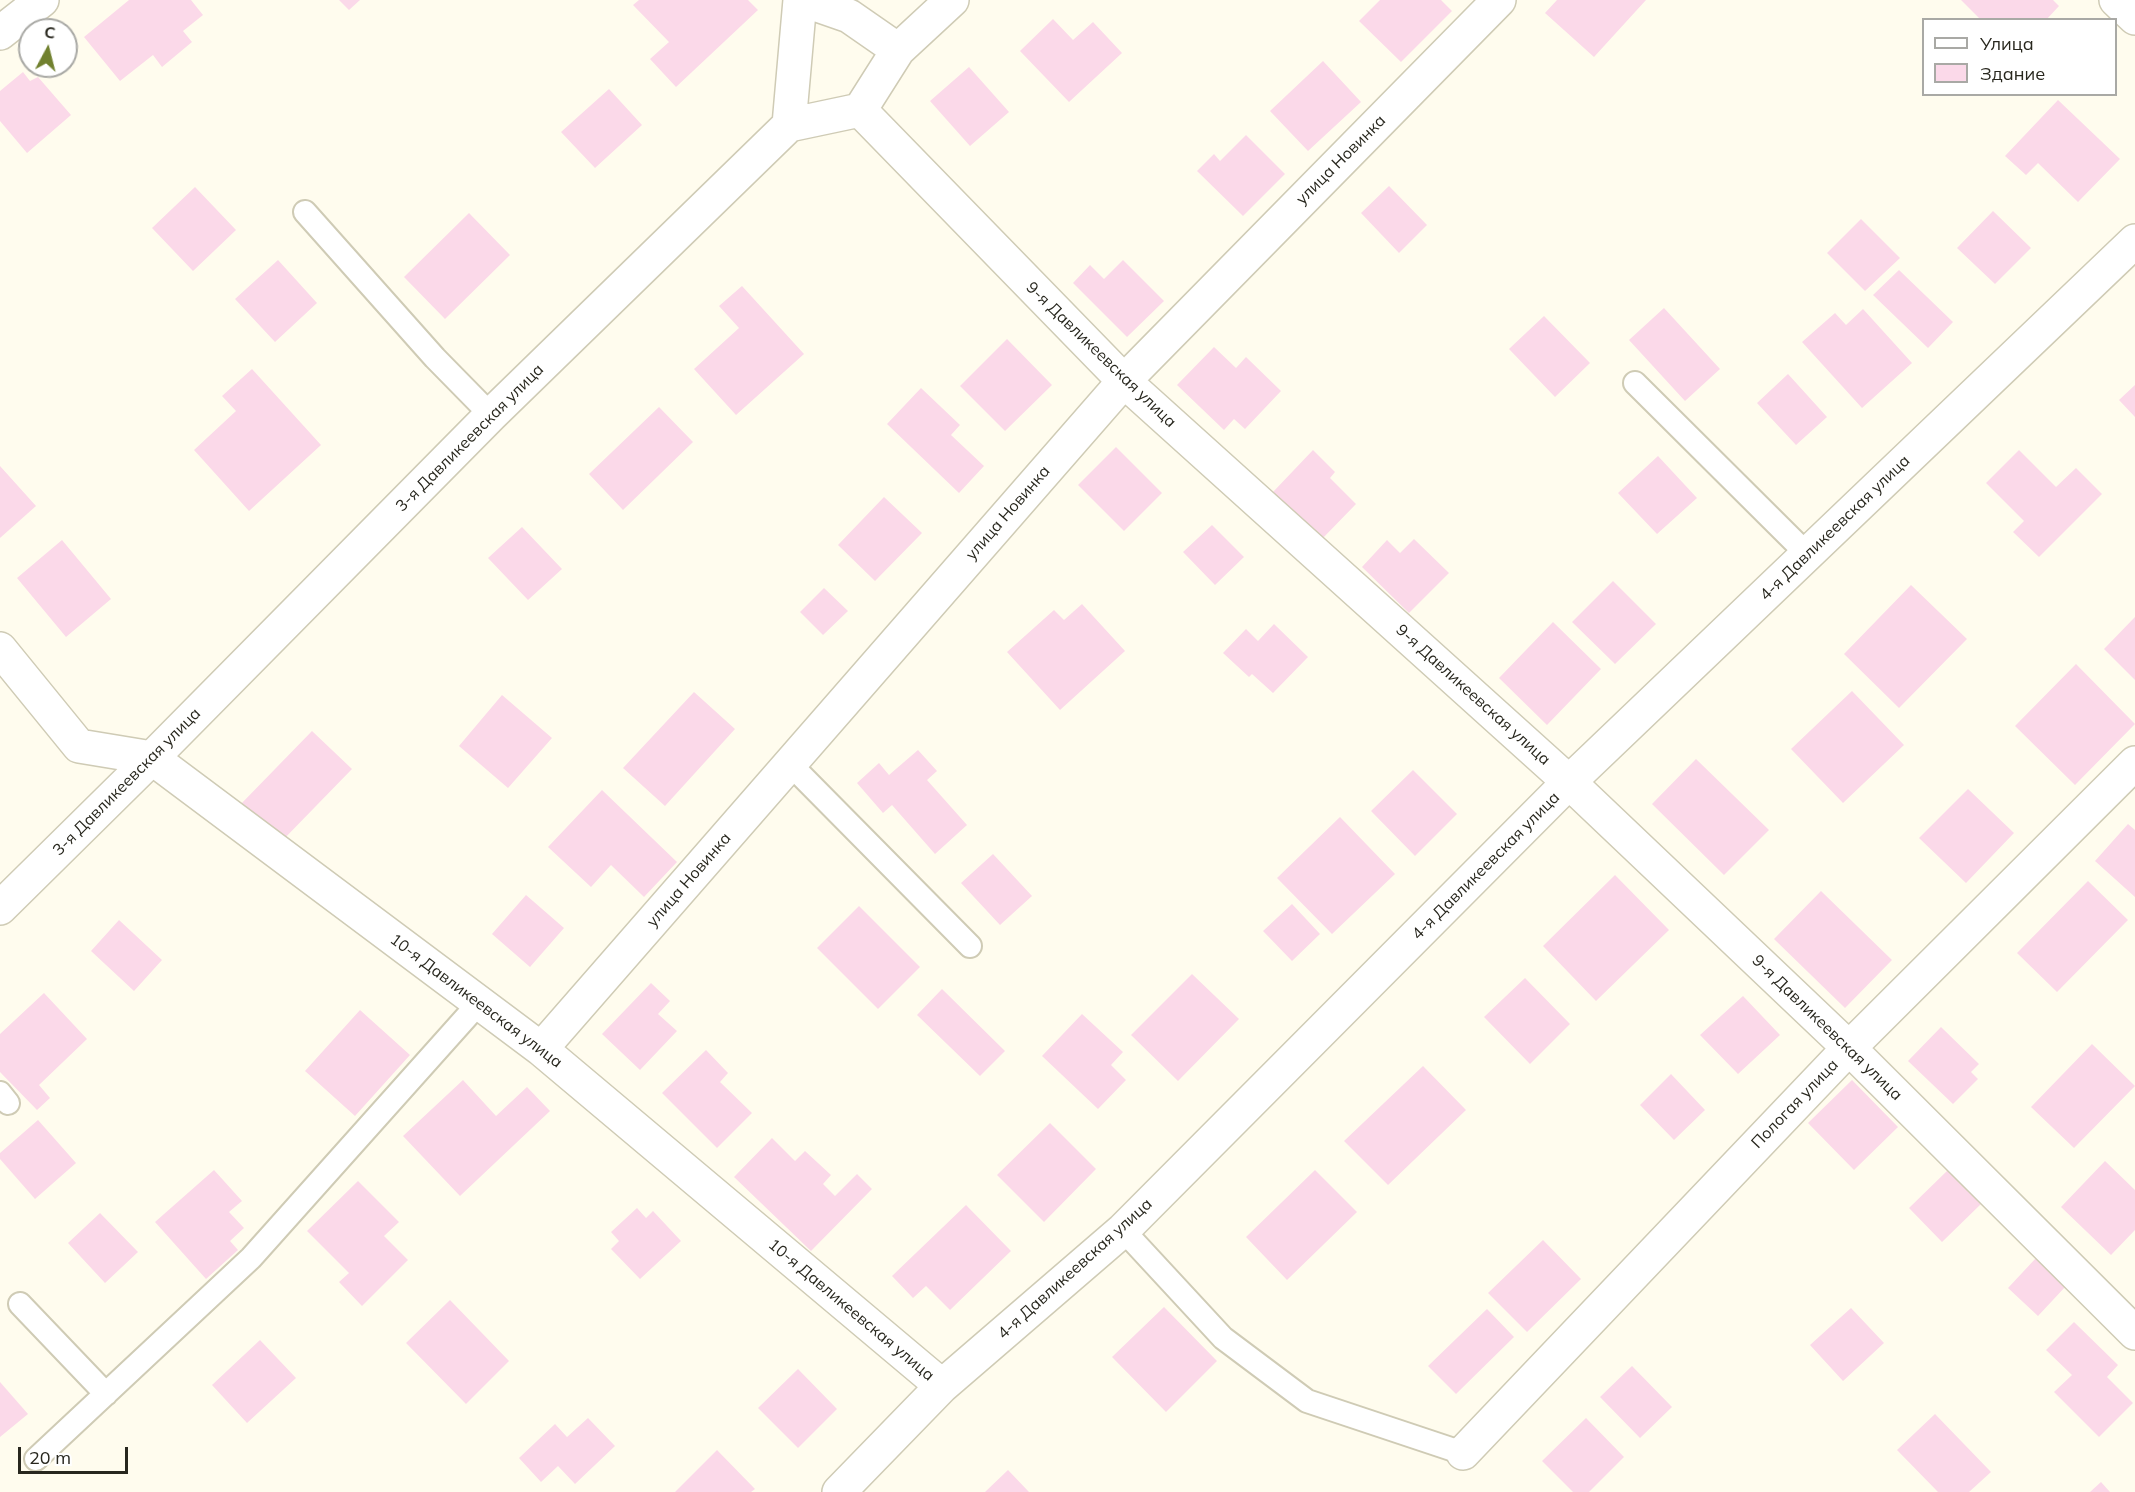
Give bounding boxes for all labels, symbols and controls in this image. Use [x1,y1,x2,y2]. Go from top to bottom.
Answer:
north arrow [18,18,78,78]
legend [1922,18,2117,96]
text: С [43,22,57,43]
text: Улица [1980,32,2034,55]
text: Здание [1980,62,2045,85]
street label: улица Новинка [1292,111,1390,209]
street label: 9-я Давликеевская улица [1022,278,1180,432]
street label: 3-я Давликеевская улица [392,360,548,516]
street label: 4-я Давликеевская улица [1756,451,1914,605]
street label: улица Новинка [962,462,1054,564]
street label: 9-я Давликеевская улица [1392,621,1554,769]
street label: 3-я Давликеевская улица [49,704,205,860]
street label: 4-я Давликеевская улица [1408,788,1564,944]
street label: улица Новинка [643,829,735,931]
street label: 10-я Давликеевская улица [386,930,566,1072]
street label: 9-я Давликеевская улица [1748,951,1906,1105]
street label: Пологая улица [1748,1055,1842,1153]
street label: 4-я Давликеевская улица [994,1195,1156,1343]
street label: 10-я Давликеевская улица [764,1235,938,1385]
scale bar [21,1435,130,1473]
text: 20 m [29,1446,71,1469]

